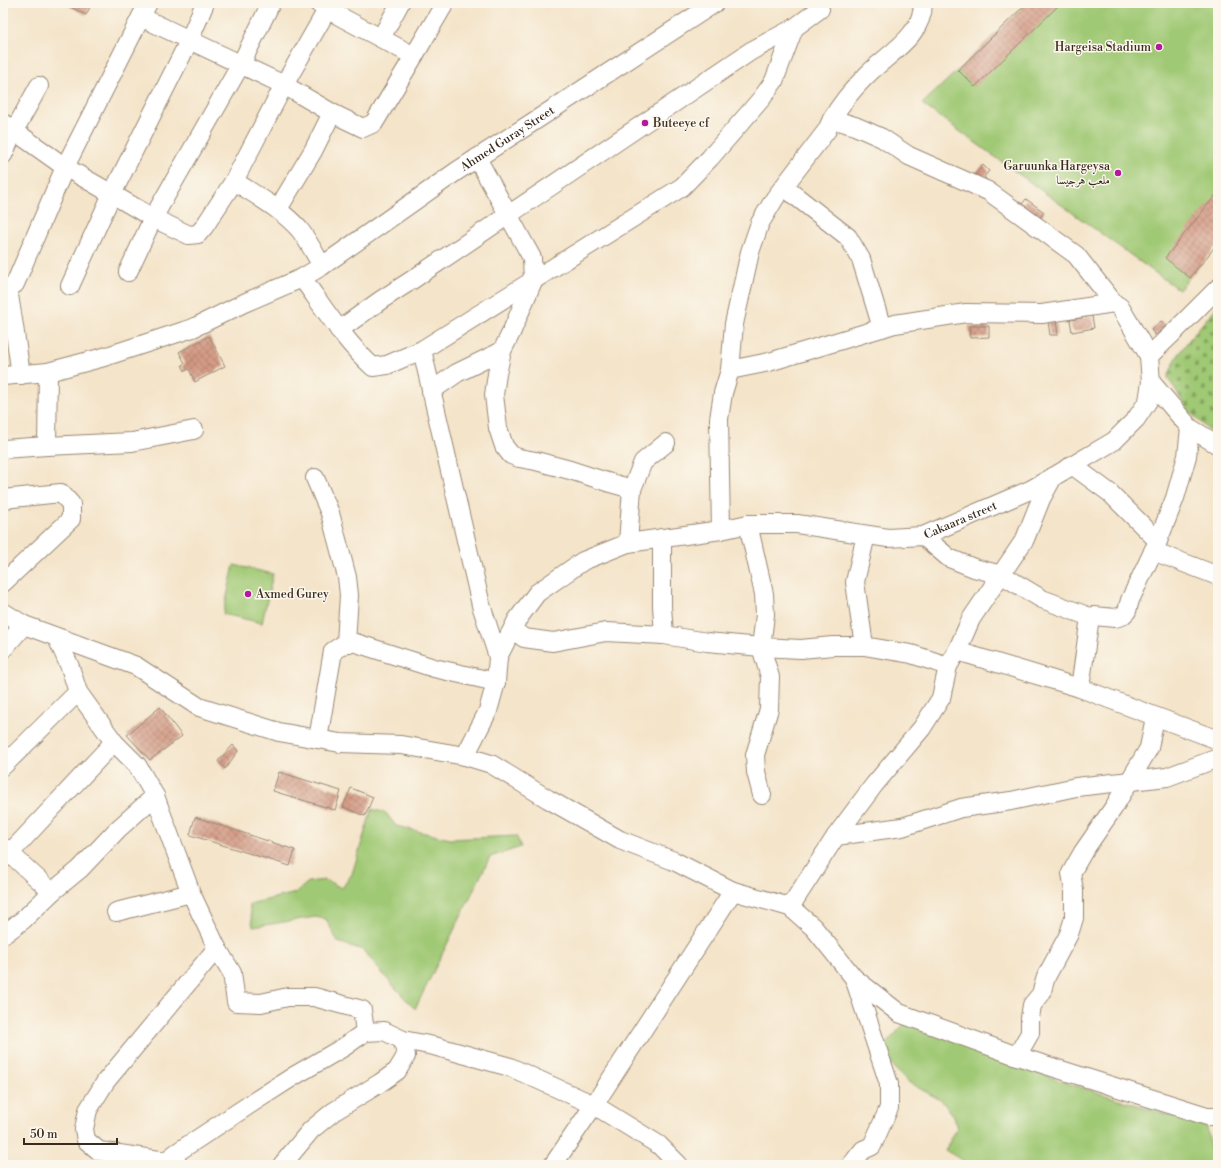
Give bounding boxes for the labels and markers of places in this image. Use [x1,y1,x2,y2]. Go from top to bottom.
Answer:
place label: Hargeisa Stadium [1055,40,1151,55]
marker: Hargeisa Stadium [1154,42,1164,52]
place label: Buteeye cf [652,116,710,131]
marker: Buteeye cf [640,118,650,128]
place label: Garuunka Hargeysa ملعب هرجيسا [1004,159,1111,188]
marker: Garuunka Hargeysa ملعب هرجيسا [1113,168,1123,178]
place label: Axmed Gurey [255,587,329,602]
marker: Axmed Gurey [243,589,253,599]

